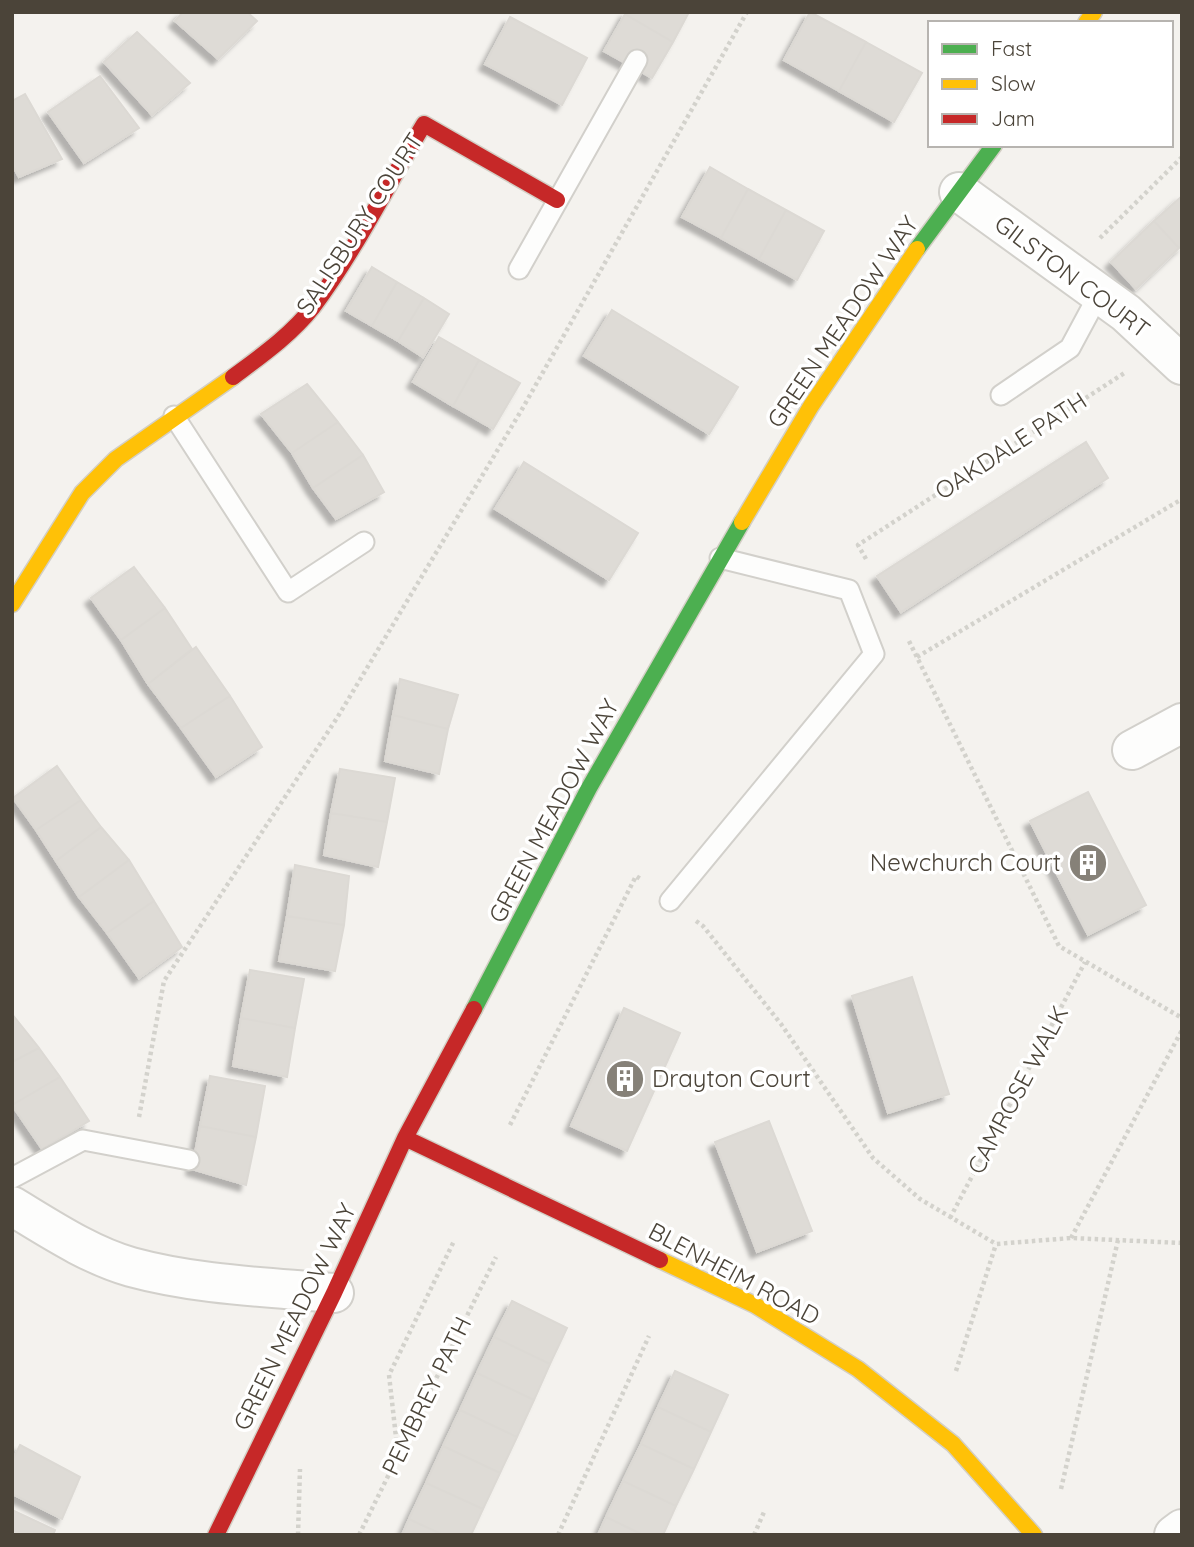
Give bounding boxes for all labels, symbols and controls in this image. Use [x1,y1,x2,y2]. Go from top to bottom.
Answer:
legend [928,21,1173,147]
text: Fast [991,35,1032,61]
text: Slow [991,70,1036,96]
text: Jam [991,105,1035,131]
street label: SALISBURY COURT [289,127,429,320]
street label: GILSTON COURT [989,208,1156,344]
street label: GREEN MEADOW WAY [760,210,924,433]
street label: OAKDALE PATH [929,385,1092,505]
street label: GREEN MEADOW WAY [481,694,625,927]
building icon: Newchurch Court [1067,842,1109,884]
place label: Newchurch Court [870,847,1061,877]
street label: CAMROSE WALK [960,1000,1074,1179]
building icon: Drayton Court [604,1058,646,1100]
place label: Drayton Court [652,1063,811,1093]
street label: GREEN MEADOW WAY [226,1198,362,1435]
street label: BLENHEIM ROAD [644,1215,825,1331]
street label: PEMBREY PATH [375,1311,477,1480]

